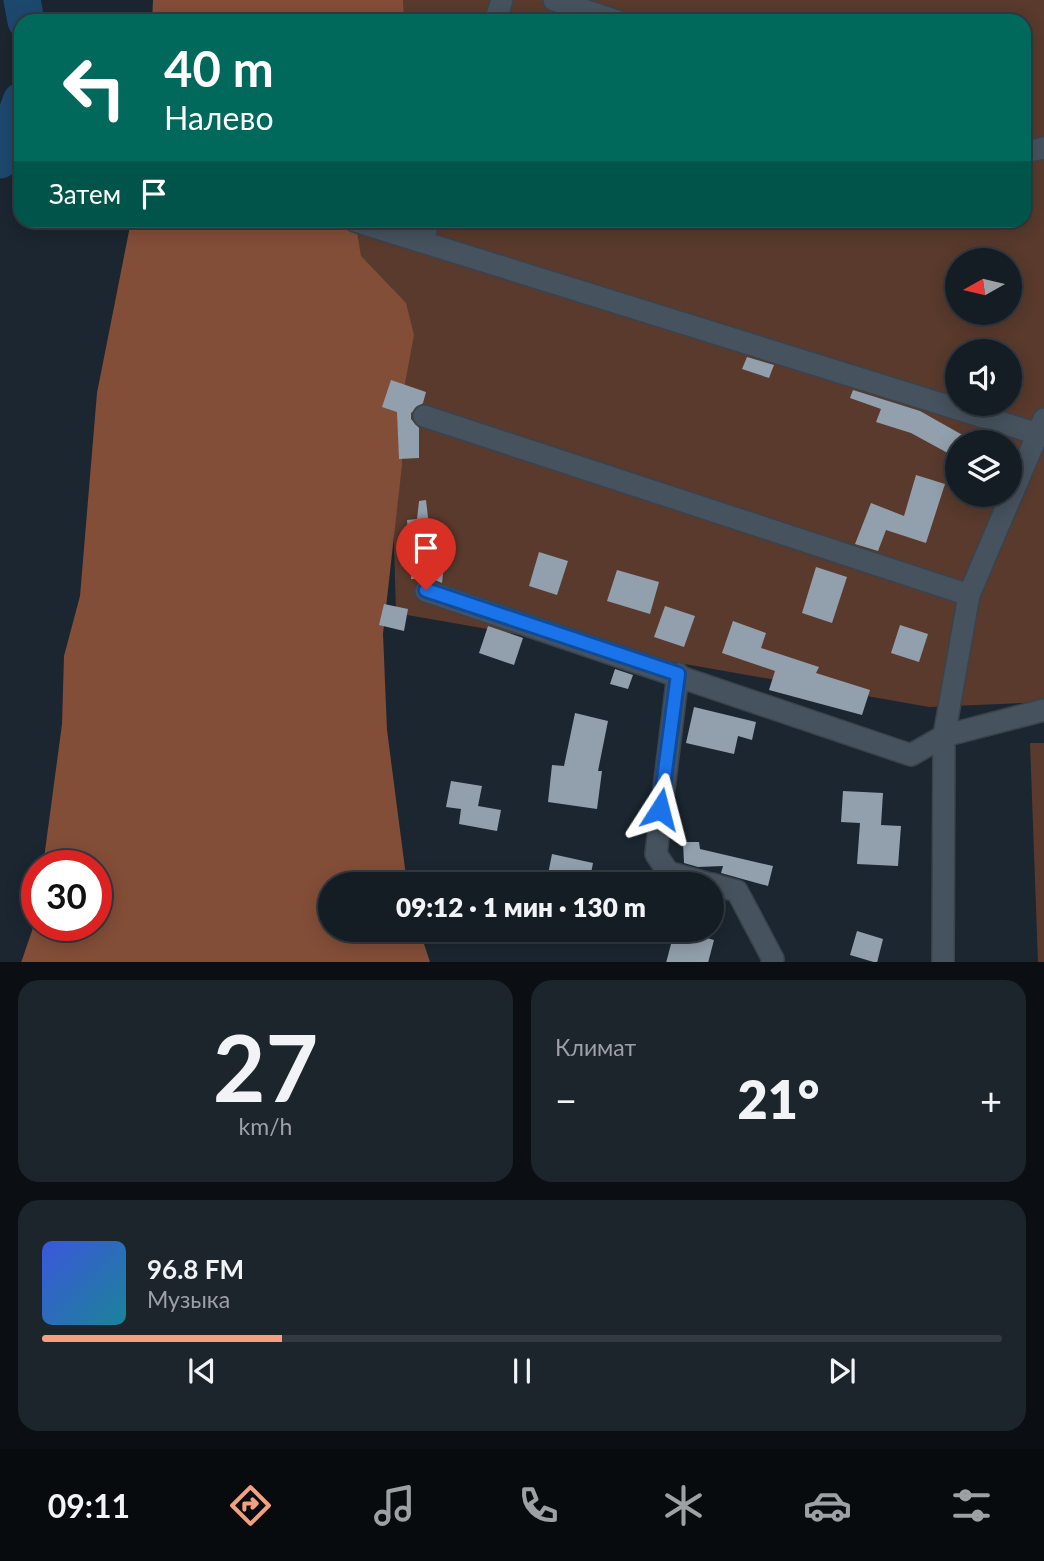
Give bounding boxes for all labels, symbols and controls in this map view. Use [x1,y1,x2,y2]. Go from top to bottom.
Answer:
text: 40 m [164,39,274,97]
icon: left [49,42,140,133]
text: Налево [164,98,274,137]
icon: arrive [135,175,173,213]
text: Затем [49,178,121,210]
north arrow [945,248,1022,326]
map controls [945,248,1022,507]
button: sound [945,339,1022,416]
button: layers [945,430,1022,507]
pin [396,518,456,590]
icon: arrive [407,529,445,567]
position arrow [623,772,697,846]
speed limit sign: 30 [21,850,112,941]
text: 09:12 · 1 мин · 130 m [396,891,646,923]
text: 27 [213,1012,318,1121]
text: Климат [555,1033,636,1061]
text: 21° [738,1068,819,1130]
text: − [555,1077,577,1123]
text: + [980,1077,1002,1123]
text: km/h [239,1112,292,1140]
text: 96.8 FM [147,1253,244,1285]
text: Музыка [147,1285,230,1313]
icon: previous [183,1352,221,1390]
icon: pause [503,1352,541,1390]
icon: next [823,1352,861,1390]
icon: directions [226,1481,275,1530]
icon: music [370,1481,419,1530]
icon: phone [514,1481,563,1530]
icon: climate [659,1481,708,1530]
icon: car [803,1481,852,1530]
icon: filters [947,1481,996,1530]
text: 09:11 [48,1486,130,1525]

